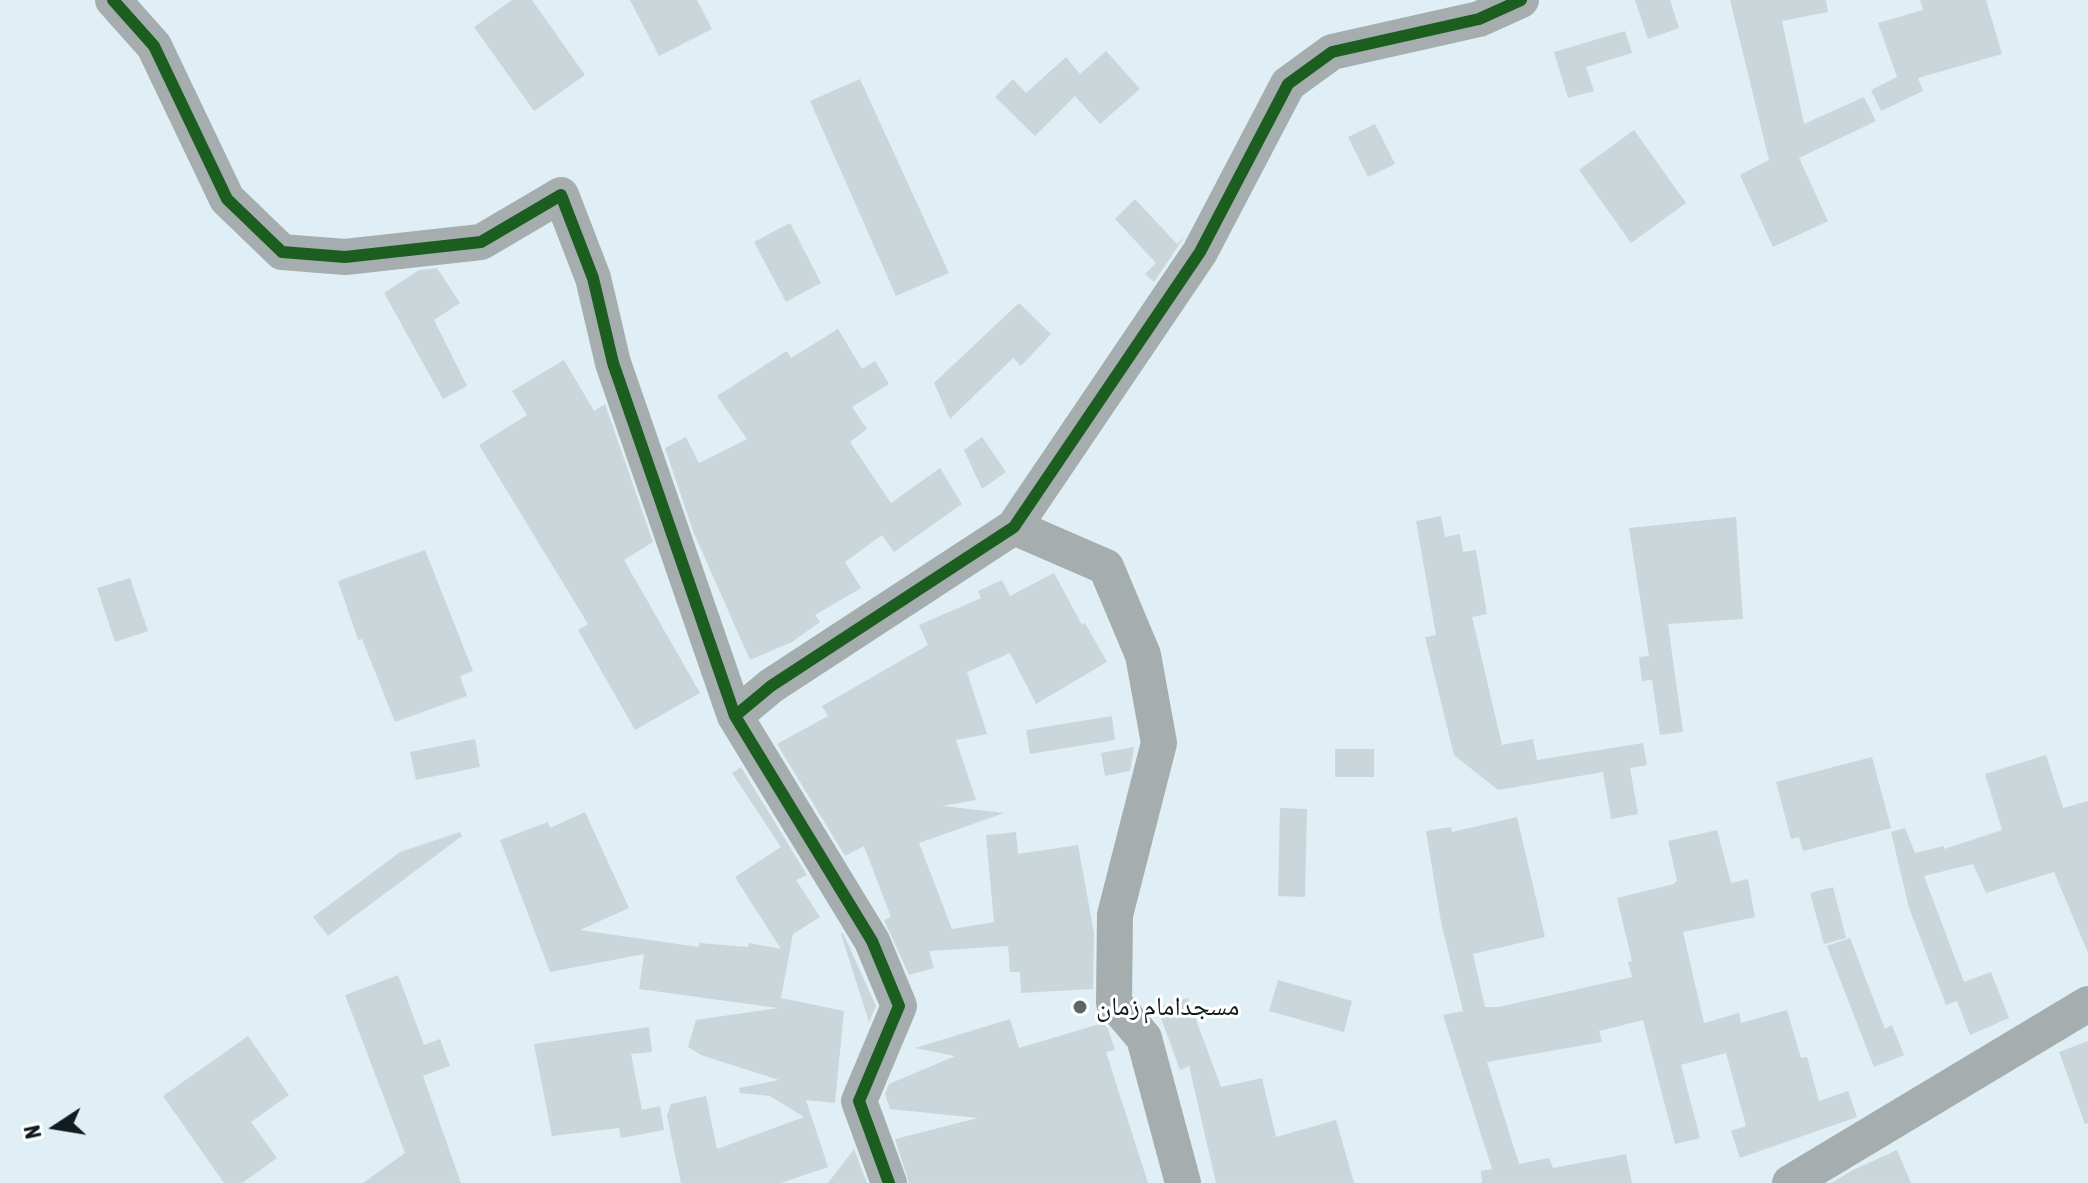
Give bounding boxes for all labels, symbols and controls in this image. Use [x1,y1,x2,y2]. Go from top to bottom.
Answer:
place label: مسجدامام زمان [1096,991,1239,1023]
marker: مسجدامام زمان [1071,998,1089,1016]
north arrow [16,1087,96,1167]
text: N [18,1123,47,1141]

